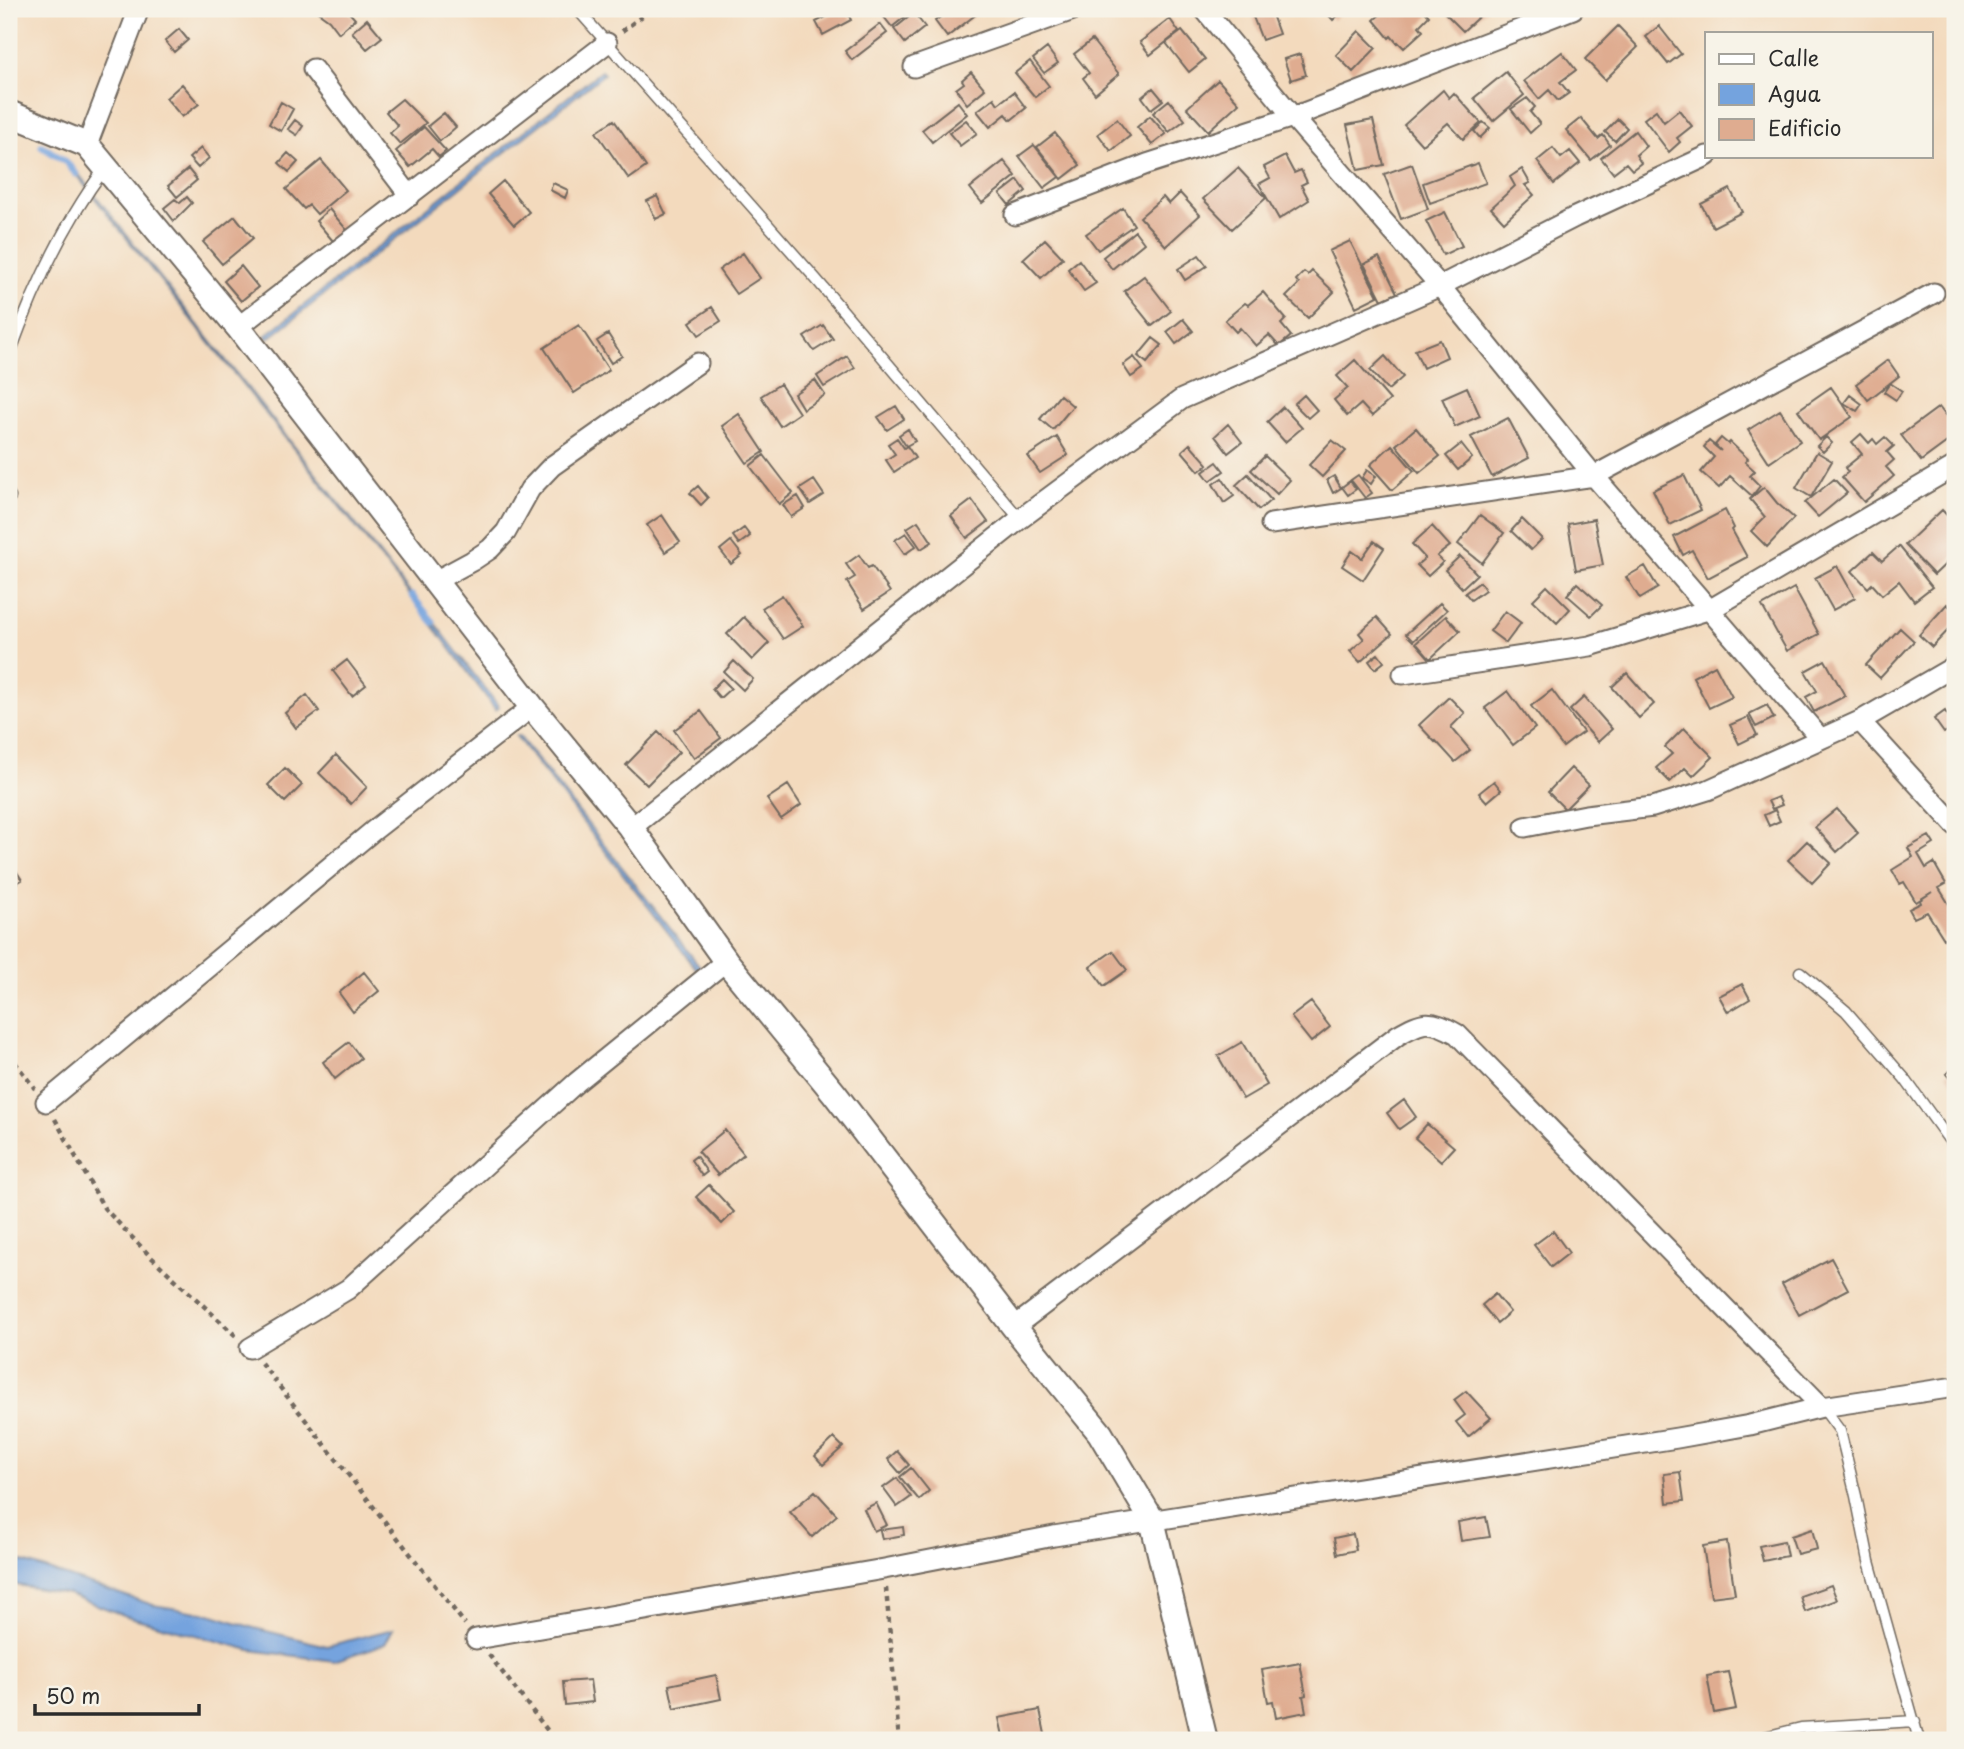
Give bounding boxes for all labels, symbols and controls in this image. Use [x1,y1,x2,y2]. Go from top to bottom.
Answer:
legend [1705,32,1932,158]
text: Calle [1768,41,1819,73]
text: Agua [1768,77,1821,109]
text: Edificio [1768,111,1841,143]
scale bar [35,1672,200,1716]
text: 50 m [46,1679,100,1711]

